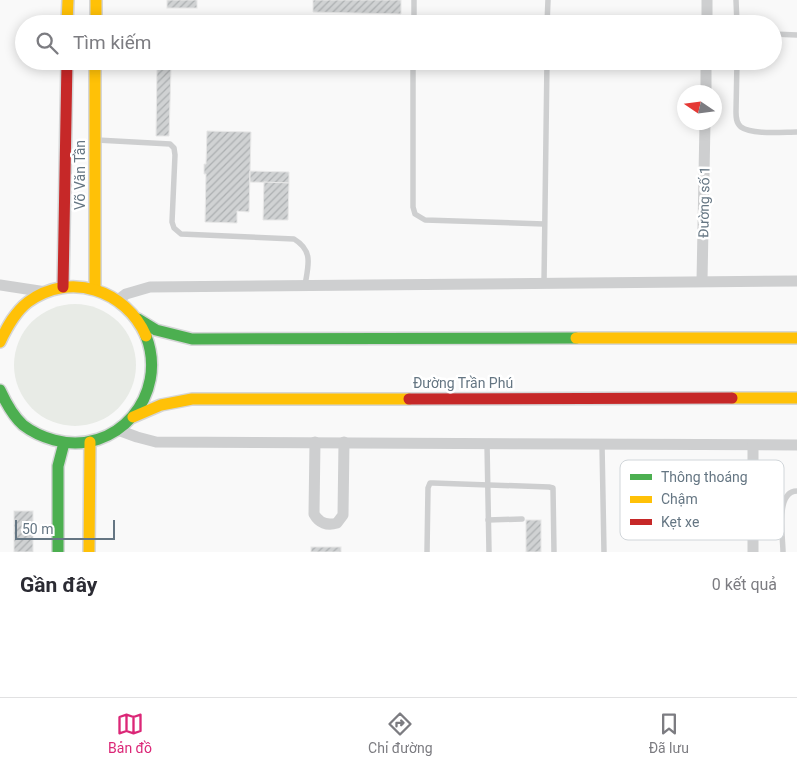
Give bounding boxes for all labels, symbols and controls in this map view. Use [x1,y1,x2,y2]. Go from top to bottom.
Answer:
search box [15,15,782,70]
icon: search [33,29,61,57]
text: Tìm kiếm [73,31,151,54]
north arrow [677,85,722,130]
street label: Võ Văn Tần [72,140,88,210]
street label: Đường số 1 [695,166,713,238]
street label: Đường Trần Phú [413,375,513,391]
legend [620,460,784,540]
text: Thông thoáng [661,469,748,485]
text: Chậm [661,491,698,507]
text: Kẹt xe [661,514,699,530]
scale bar [15,517,115,540]
text: 50 m [22,521,54,537]
text: Gần đây [20,573,97,597]
text: 0 kết quả [712,575,777,594]
tab: Bản đồ [108,710,152,756]
tab: Chỉ đường [368,710,433,756]
tab: Đã lưu [649,710,689,756]

